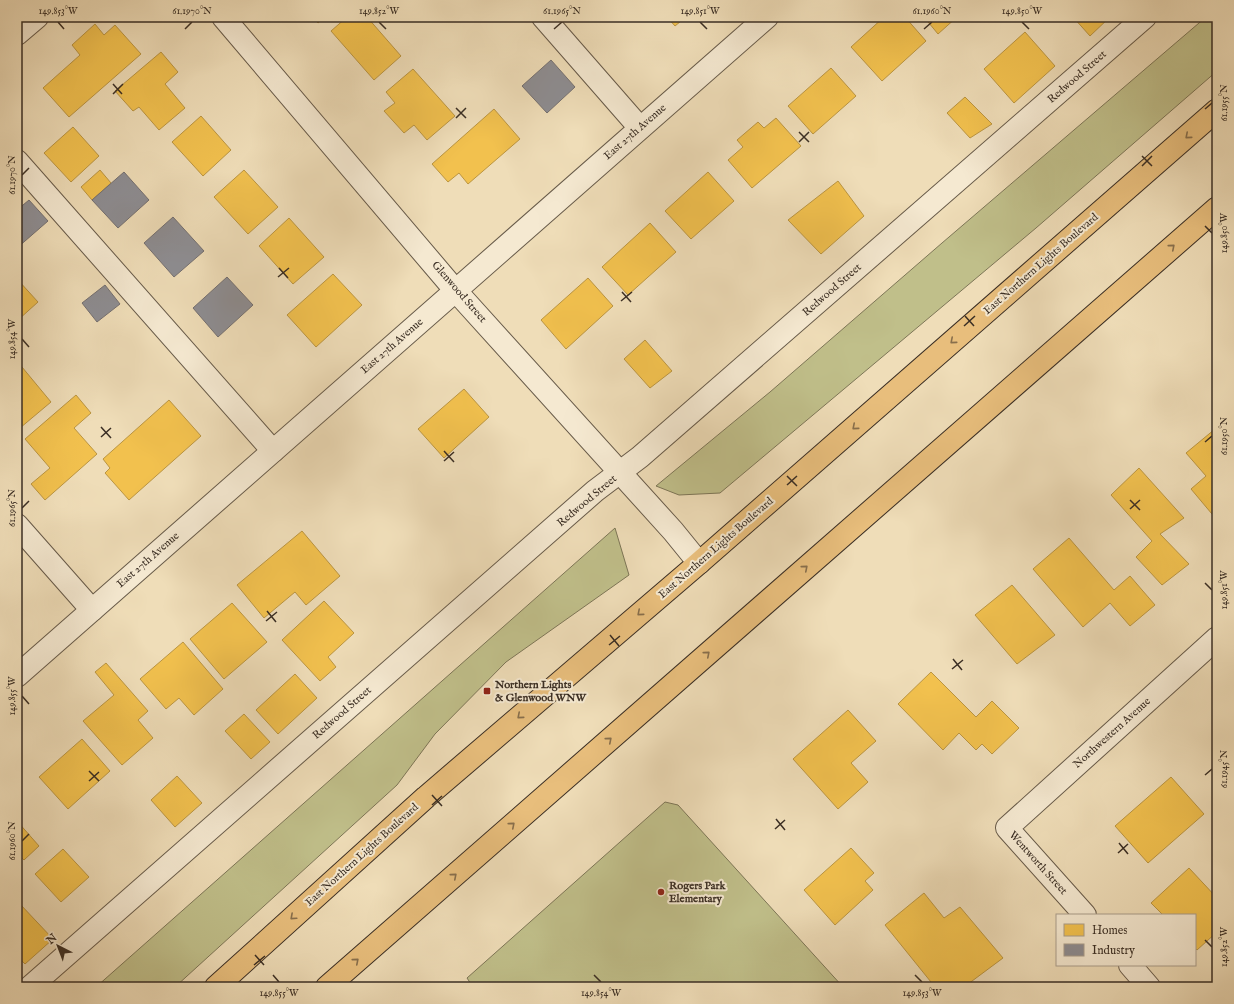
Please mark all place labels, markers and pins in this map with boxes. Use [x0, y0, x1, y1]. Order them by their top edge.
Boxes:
place label: Northern Lights & Glenwood WNW [494, 678, 587, 705]
marker: Northern Lights & Glenwood WNW [482, 686, 492, 696]
place label: Rogers Park Elementary [669, 879, 727, 906]
marker: Rogers Park Elementary [656, 887, 666, 897]

